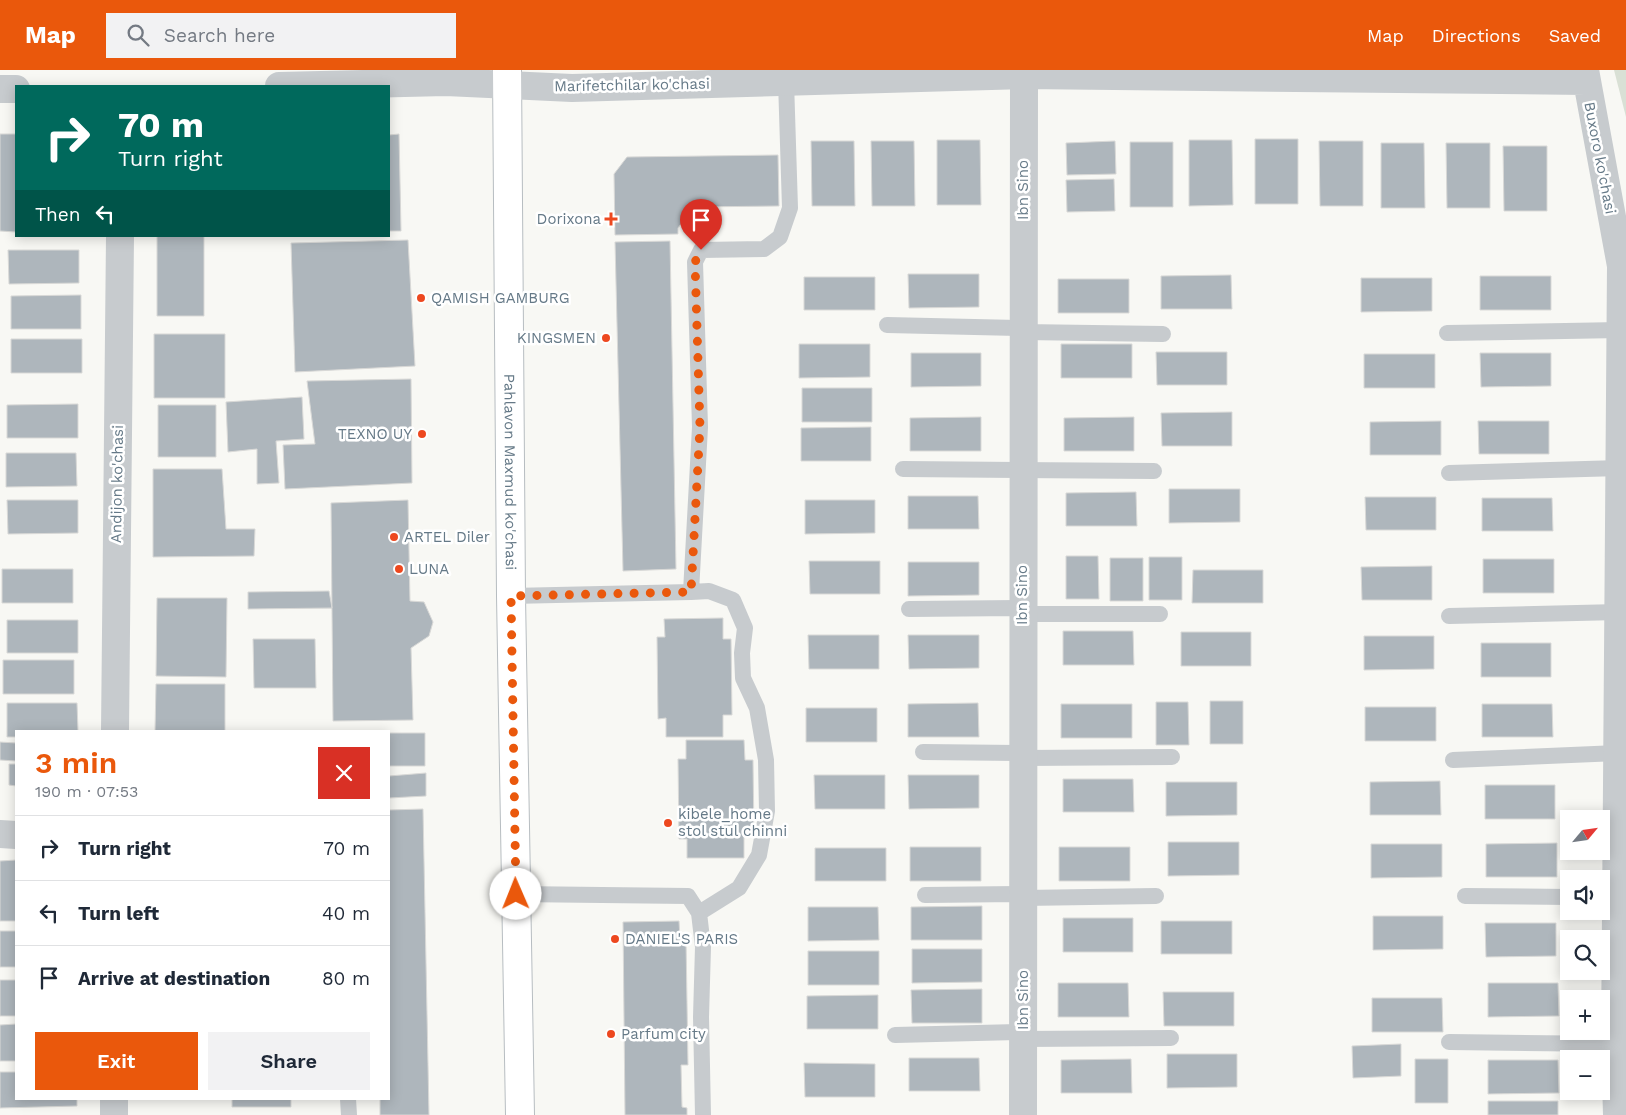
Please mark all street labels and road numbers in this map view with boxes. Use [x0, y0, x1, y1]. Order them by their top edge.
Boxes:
street label: Marifetchilar ko'chasi [554, 75, 710, 95]
street label: Buxoro ko'chasi [1580, 100, 1620, 216]
street label: Ibn Sino [1014, 160, 1032, 220]
street label: Pahlavon Maxmud ko'chasi [500, 374, 520, 570]
street label: Andijon ko'chasi [107, 425, 127, 543]
street label: Ibn Sino [1013, 565, 1031, 625]
street label: Ibn Sino [1014, 970, 1032, 1030]

